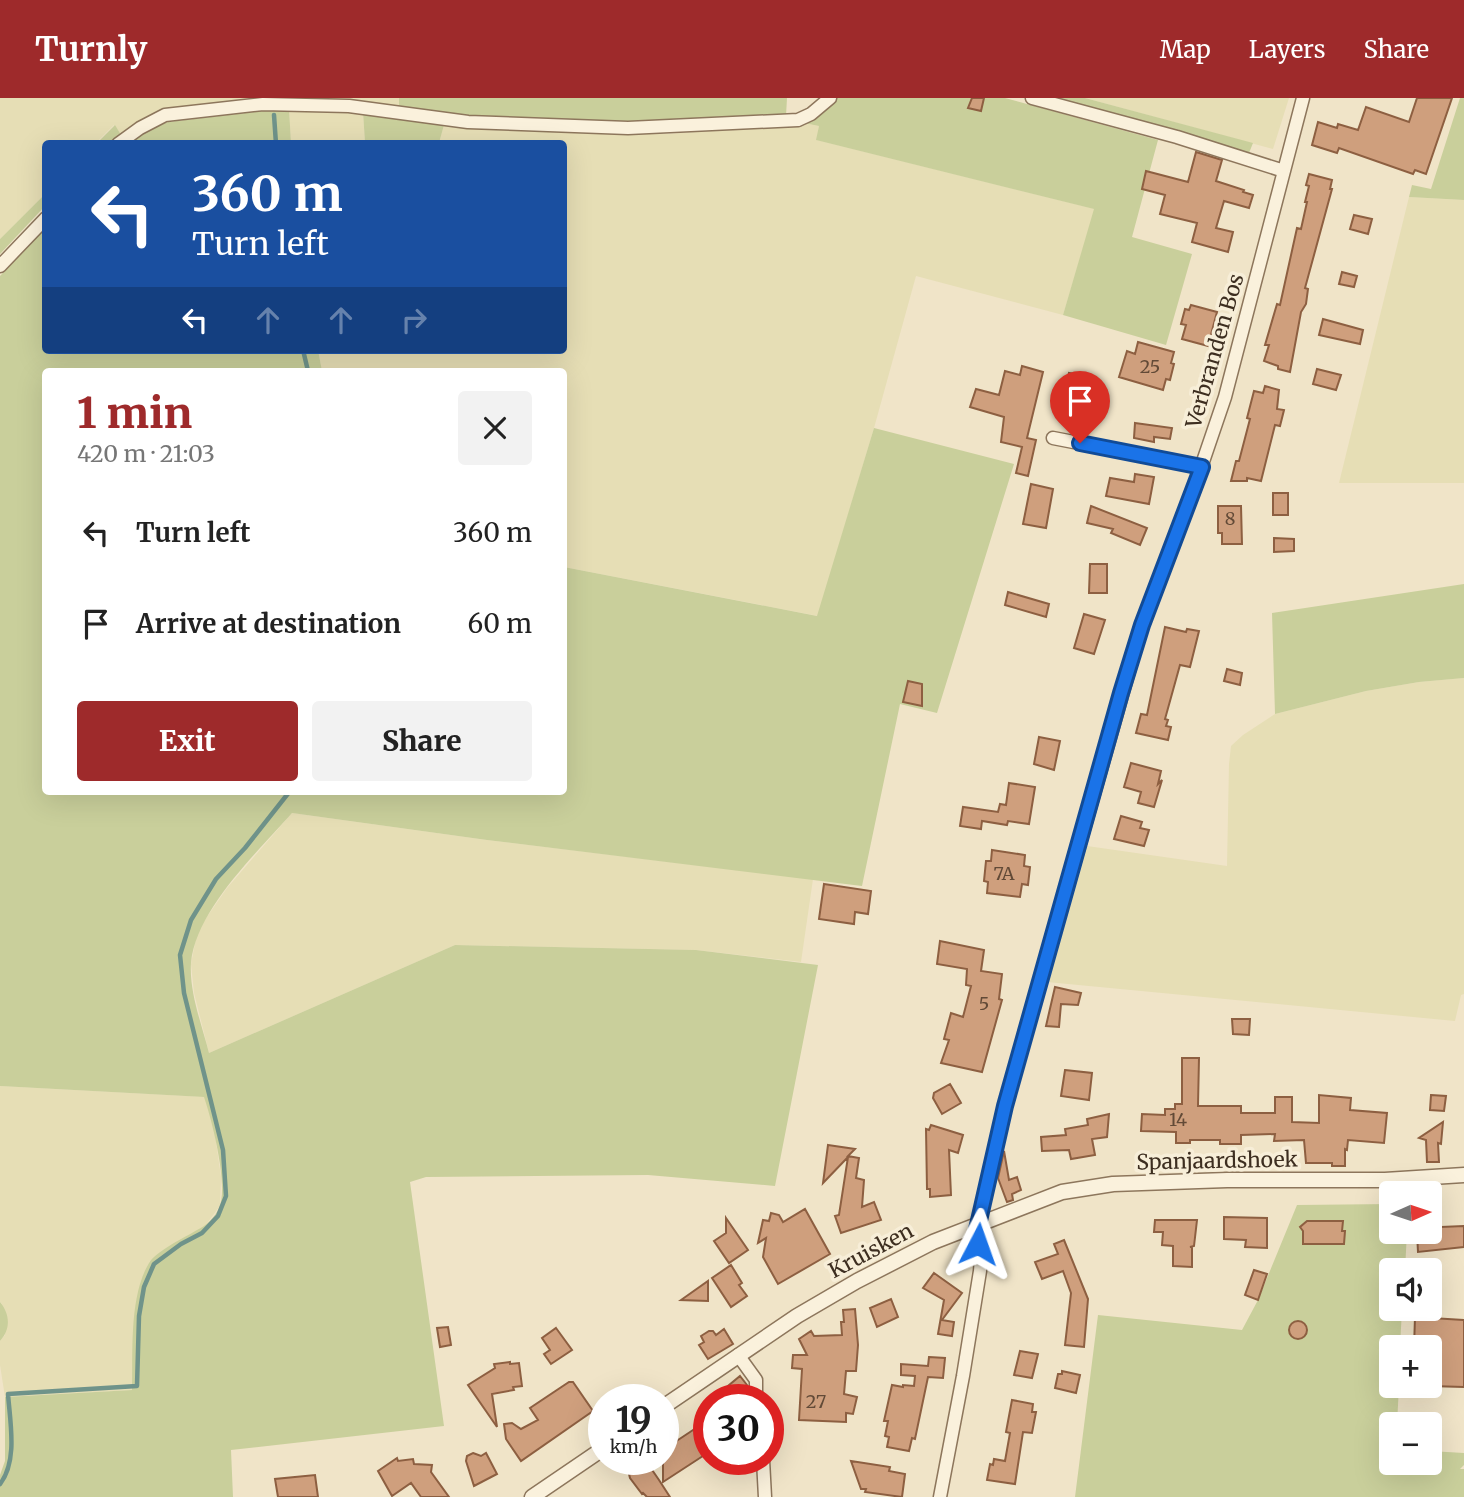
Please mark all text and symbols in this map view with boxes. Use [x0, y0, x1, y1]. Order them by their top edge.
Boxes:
text: Turnly [35, 29, 147, 70]
text: Map [1160, 34, 1211, 65]
text: Layers [1249, 34, 1325, 65]
text: Share [1363, 34, 1429, 65]
text: 360 m [192, 163, 343, 224]
icon: left [77, 168, 168, 259]
text: Turn left [192, 224, 329, 264]
street label: Verbranden Bos [1179, 270, 1249, 432]
icon: left [176, 301, 214, 339]
icon: ahead [249, 301, 287, 339]
icon: ahead [322, 301, 360, 339]
icon: right [395, 301, 433, 339]
house number: 25 [1140, 355, 1160, 378]
pin [1050, 371, 1110, 443]
icon: arrive [1061, 382, 1099, 420]
text: 1 min [77, 387, 192, 439]
button: close [458, 391, 532, 465]
text: 420 m · 21:03 [77, 439, 215, 468]
house number: 8 [1225, 507, 1235, 530]
icon: left [77, 514, 115, 552]
text: Turn left [136, 516, 250, 549]
text: 360 m [453, 516, 532, 549]
icon: arrive [77, 605, 115, 643]
text: Arrive at destination [136, 607, 401, 640]
text: 60 m [468, 607, 532, 640]
button: Exit [77, 701, 298, 781]
button: Share [312, 701, 532, 781]
house number: 7A [993, 862, 1015, 885]
house number: 5 [979, 992, 989, 1015]
house number: 14 [1169, 1108, 1187, 1131]
street label: Spanjaardshoek [1136, 1146, 1299, 1175]
north arrow [1379, 1181, 1442, 1244]
map controls [1379, 1181, 1442, 1475]
position arrow [941, 1207, 1015, 1281]
street label: Kruisken [824, 1217, 918, 1284]
button: sound [1379, 1258, 1442, 1321]
button: + [1379, 1335, 1442, 1398]
speed limit sign: 30 [693, 1384, 784, 1475]
house number: 27 [806, 1390, 826, 1413]
text: 19 [615, 1398, 652, 1442]
button: − [1379, 1412, 1442, 1475]
text: km/h [610, 1435, 657, 1458]

